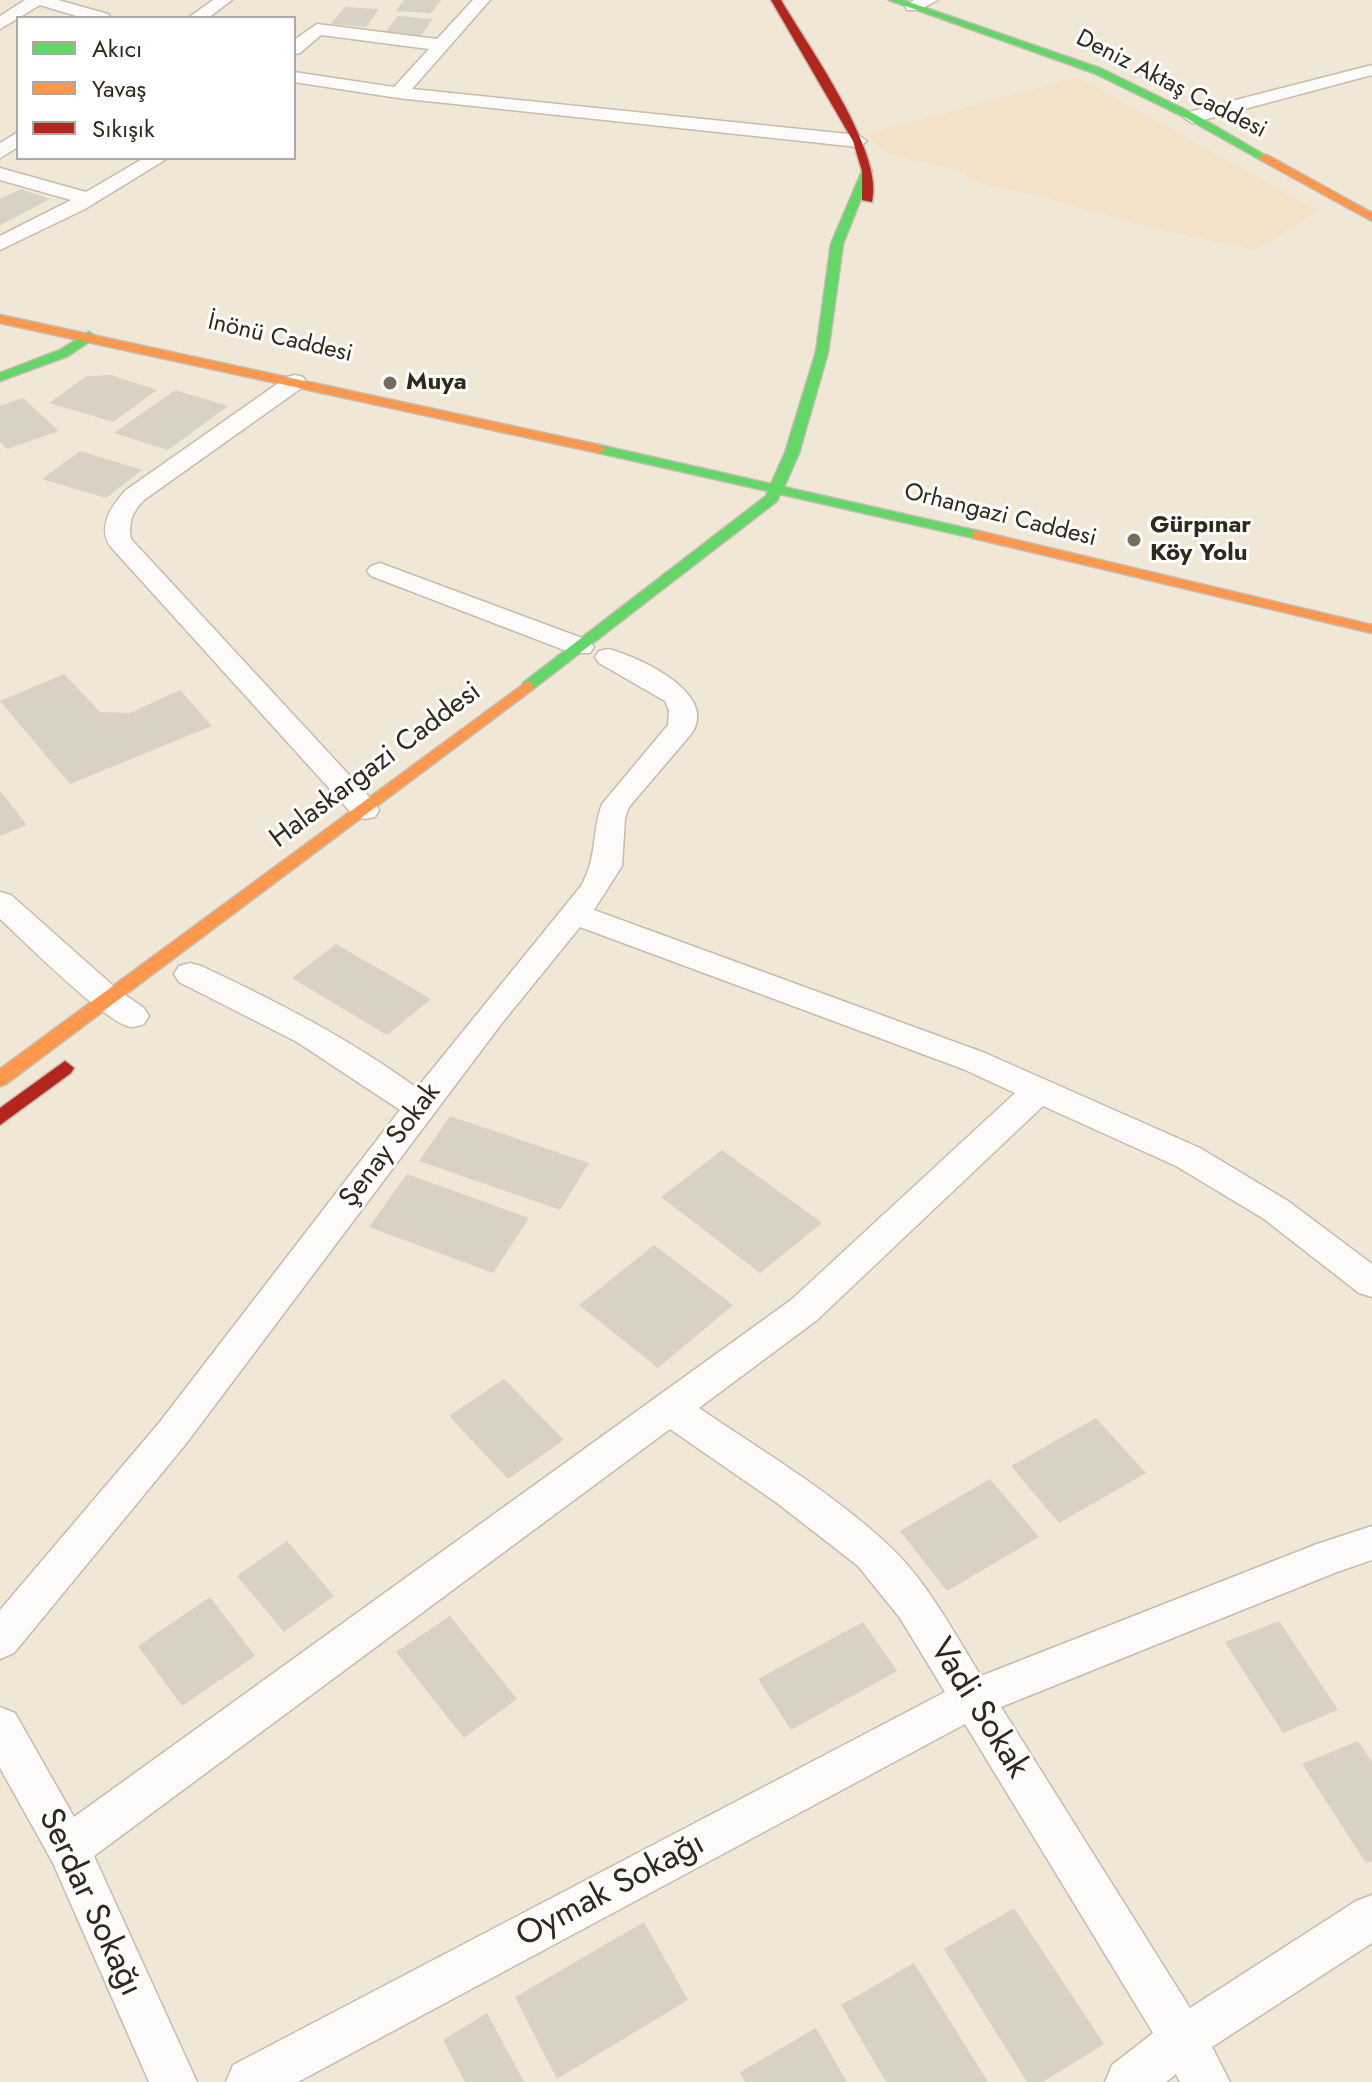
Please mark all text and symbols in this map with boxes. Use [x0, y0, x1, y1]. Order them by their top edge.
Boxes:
legend [16, 16, 296, 160]
street label: Deniz Aktaş Caddesi [1071, 25, 1271, 145]
text: Akıcı [92, 31, 142, 66]
text: Yavaş [92, 71, 146, 106]
text: Sıkışık [92, 111, 155, 146]
street label: İnönü Caddesi [205, 308, 355, 370]
place label: Muya [406, 369, 467, 397]
marker: Muya [381, 374, 399, 392]
street label: Orhangazi Caddesi [901, 478, 1099, 554]
place label: Gürpınar Köy Yolu [1150, 512, 1251, 568]
marker: Gürpınar Köy Yolu [1125, 531, 1143, 549]
street label: Halaskargazi Caddesi [264, 676, 488, 856]
street label: Şenay Sokak [333, 1077, 449, 1215]
street label: Vadi Sokak [919, 1631, 1037, 1787]
street label: Serdar Sokağı [28, 1803, 150, 2003]
street label: Oymak Sokağı [510, 1824, 712, 1958]

